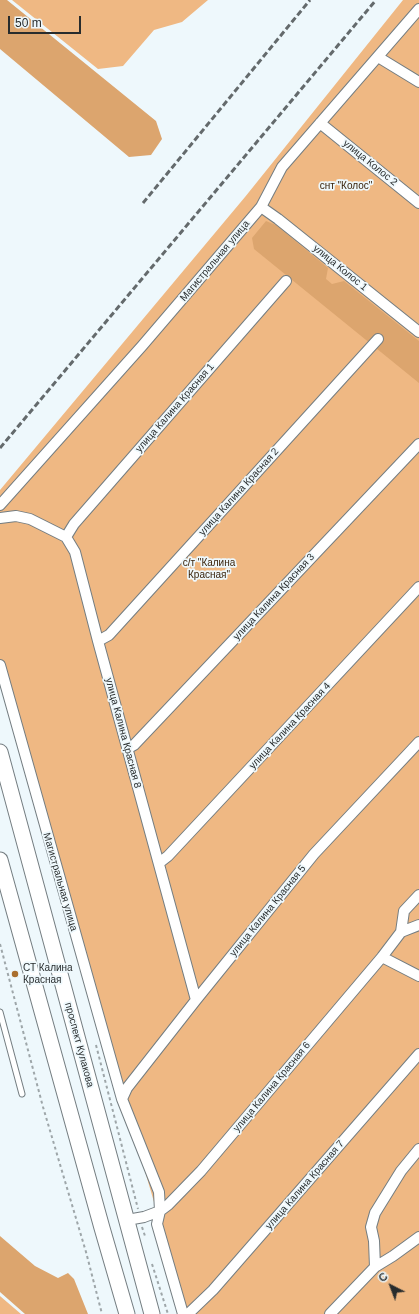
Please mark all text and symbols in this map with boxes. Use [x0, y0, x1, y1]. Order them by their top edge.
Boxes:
scale bar [10, 8, 83, 34]
text: 50 m [15, 16, 42, 30]
street label: улица Колос 2 [340, 137, 400, 189]
park label: снт "Колос" [320, 180, 372, 192]
street label: Магистральная улица [178, 218, 252, 304]
street label: улица Колос 1 [310, 242, 370, 294]
street label: улица Калина Красная 1 [133, 361, 217, 455]
street label: улица Калина Красная 2 [196, 446, 282, 538]
street label: улица Калина Красная 3 [231, 551, 317, 643]
park label: с/т "Калина Красная" [183, 557, 235, 580]
street label: улица Калина Красная 8 [102, 677, 144, 789]
street label: улица Калина Красная 4 [247, 680, 333, 772]
street label: Магистральная улица [40, 831, 80, 933]
street label: улица Калина Красная 5 [228, 863, 308, 959]
place label: СТ Калина Красная [23, 962, 73, 986]
marker: СТ Калина Красная [10, 969, 20, 979]
street label: проспект Кулакова [62, 1001, 96, 1089]
street label: улица Калина Красная 6 [231, 1040, 313, 1134]
street label: улица Калина Красная 7 [263, 1138, 347, 1232]
north arrow [371, 1266, 411, 1306]
text: С [376, 1270, 390, 1284]

